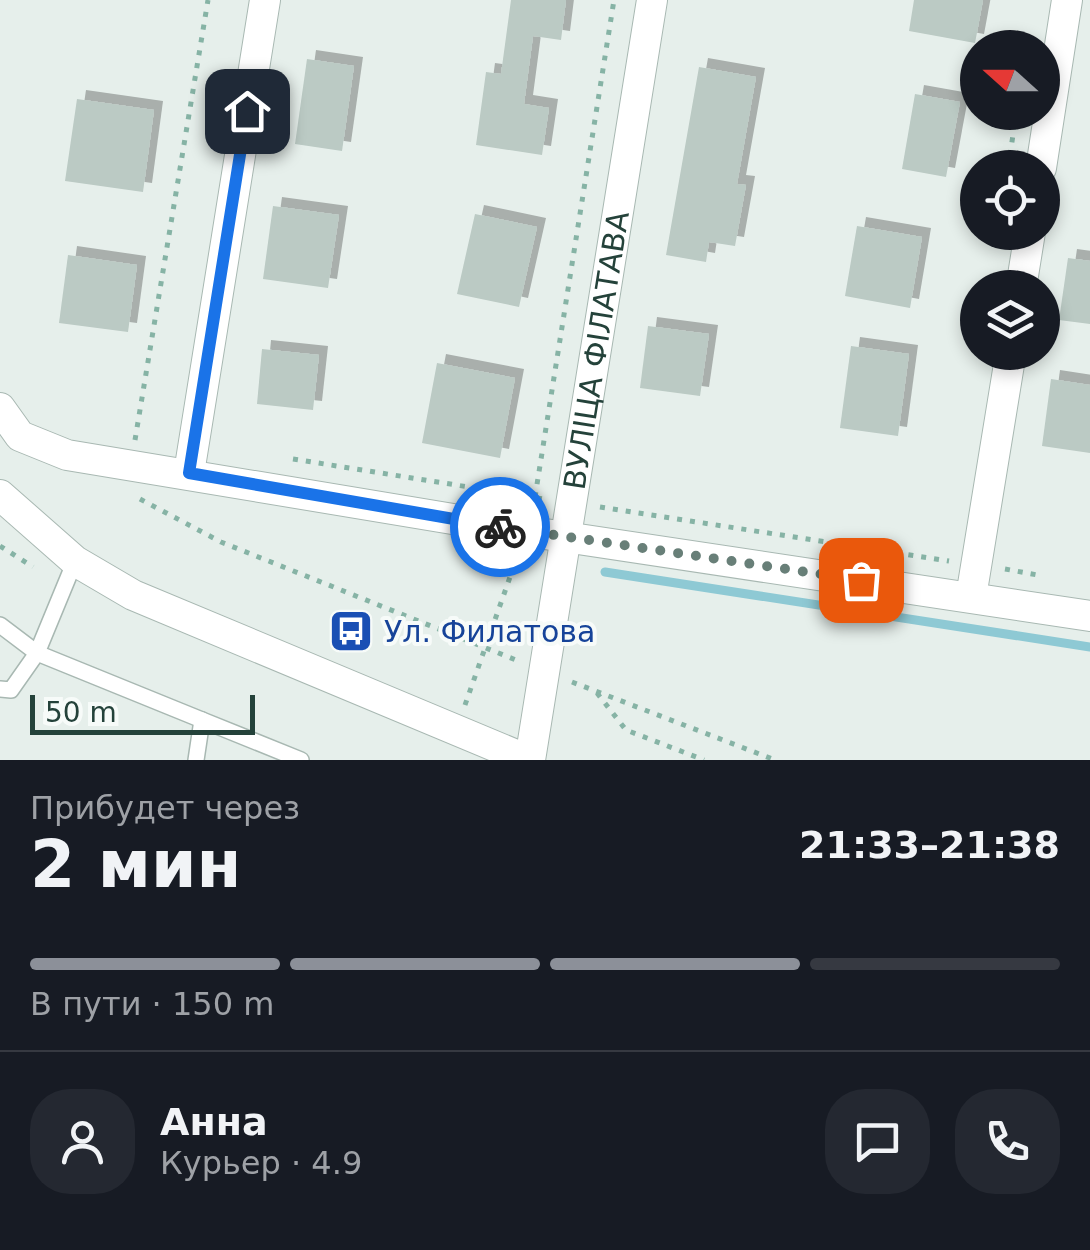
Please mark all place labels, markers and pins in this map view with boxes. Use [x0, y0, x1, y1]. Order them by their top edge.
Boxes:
pin [205, 69, 290, 154]
pin [819, 538, 904, 623]
bus stop icon: Ул. Филатова [328, 608, 374, 654]
place label: Ул. Филатова [384, 614, 595, 649]

